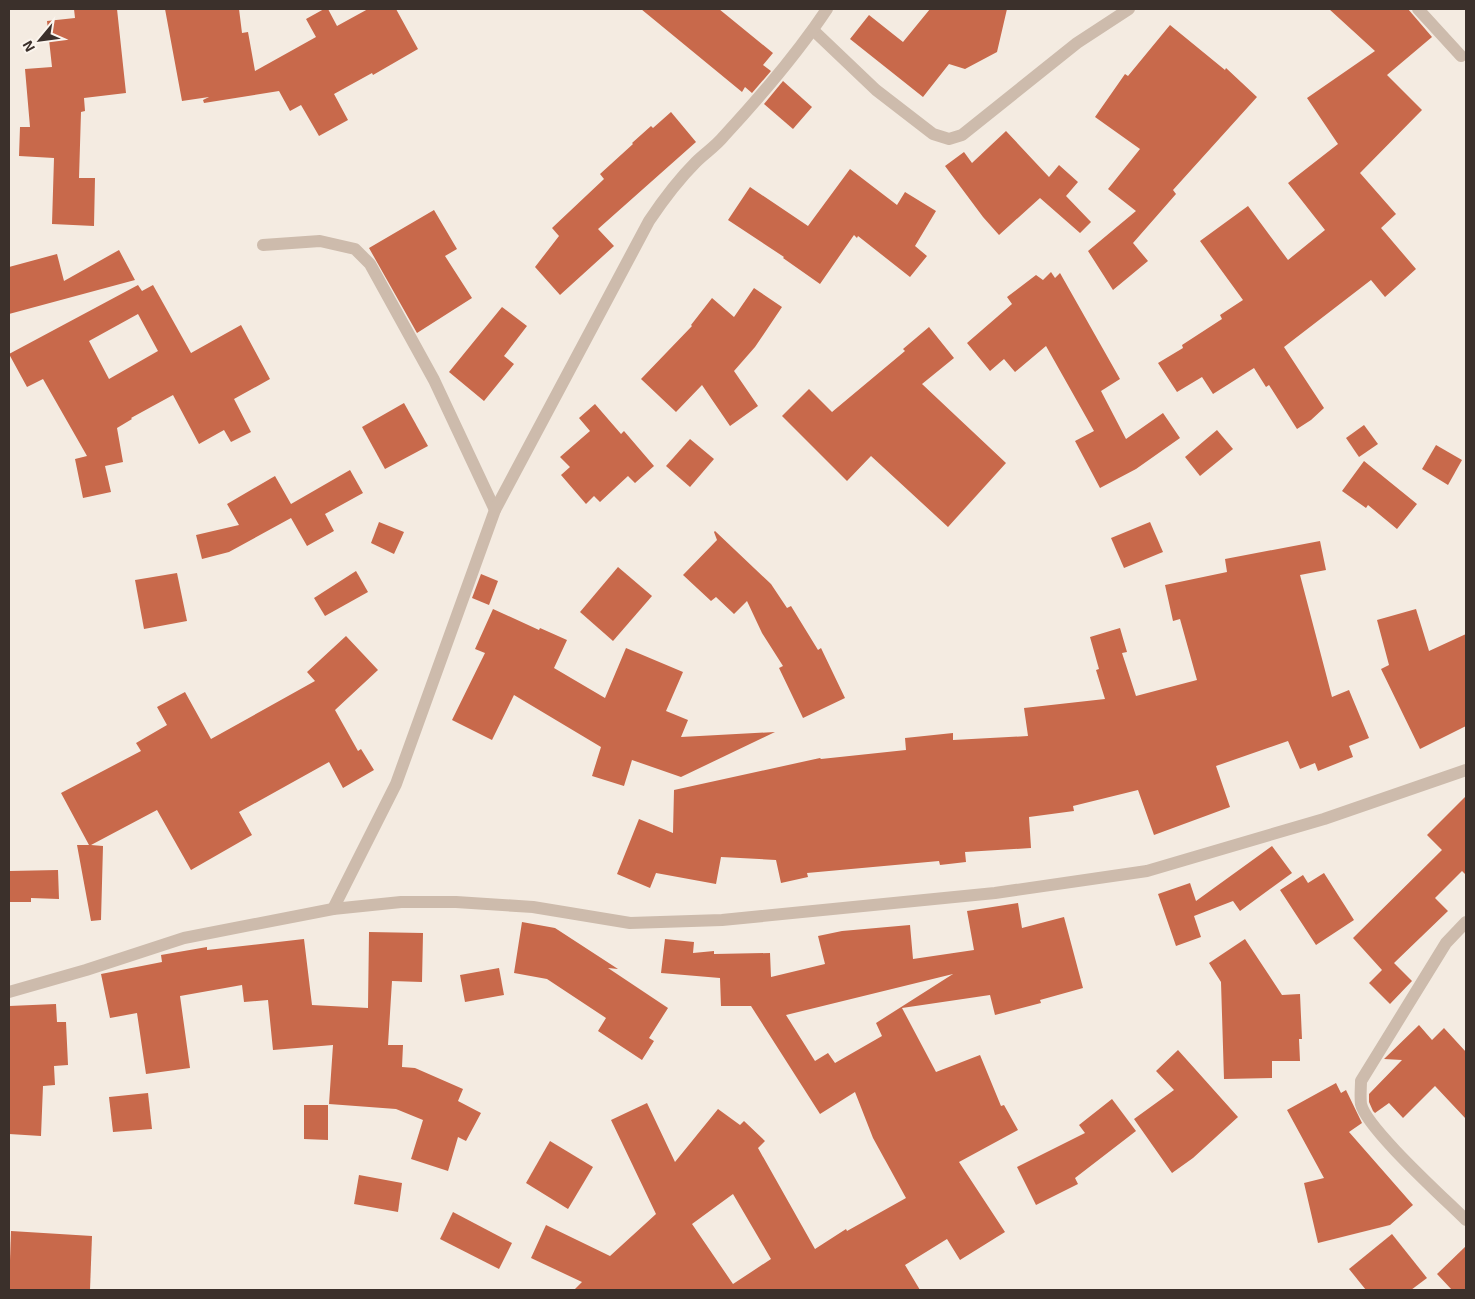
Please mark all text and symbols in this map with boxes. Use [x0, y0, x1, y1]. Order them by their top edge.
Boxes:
north arrow [15, 15, 65, 65]
text: N [18, 38, 38, 55]

